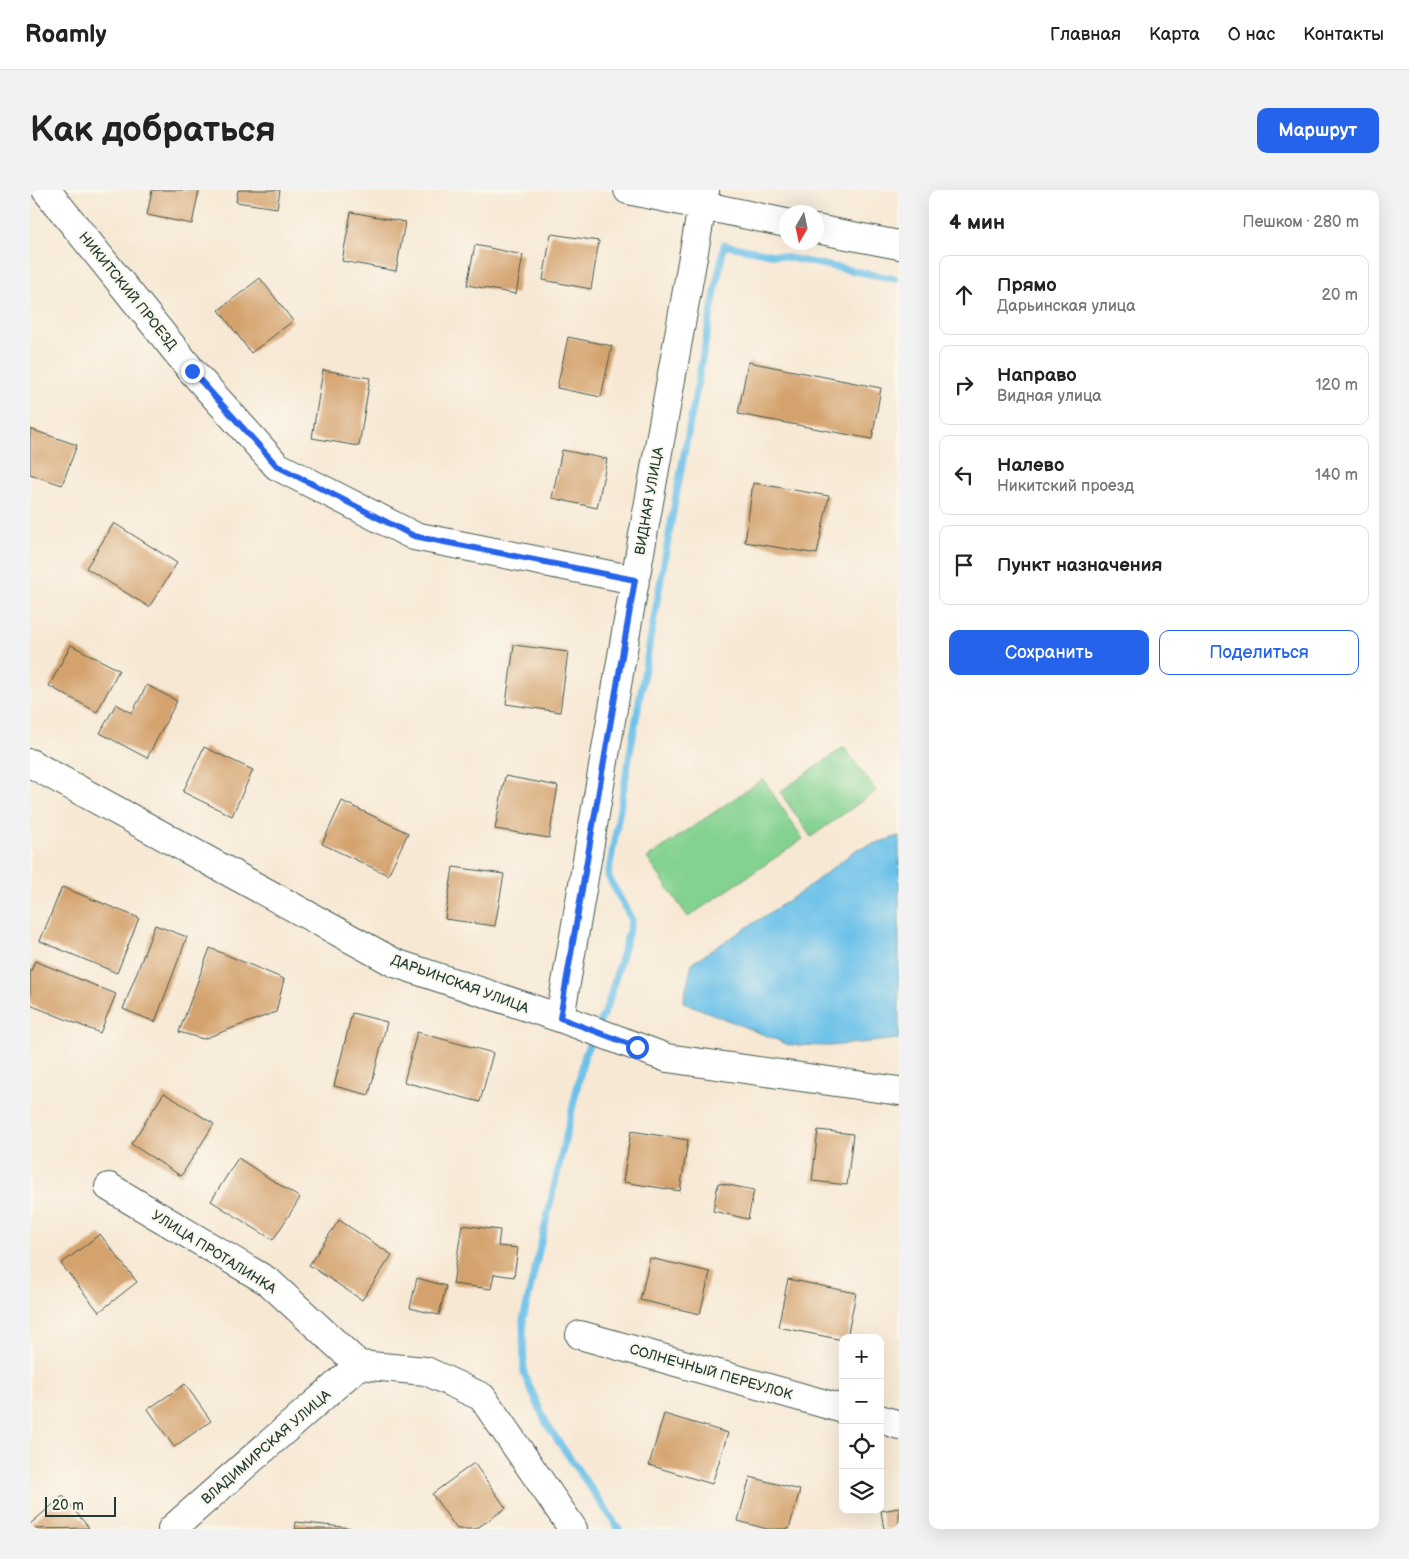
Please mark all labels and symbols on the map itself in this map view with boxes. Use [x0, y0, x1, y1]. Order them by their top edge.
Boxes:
north arrow [779, 205, 824, 250]
street label: НИКИТСКИЙ ПРОЕЗД [75, 228, 181, 354]
route end [181, 360, 204, 383]
street label: ВИДНАЯ УЛИЦА [631, 445, 667, 556]
street label: ДАРЬИНСКАЯ УЛИЦА [389, 951, 532, 1017]
route start [626, 1036, 649, 1059]
street label: УЛИЦА ПРОТАЛИНКА [149, 1207, 280, 1298]
street label: СОЛНЕЧНЫЙ ПЕРЕУЛОК [628, 1341, 795, 1404]
street label: ВЛАДИМИРСКАЯ УЛИЦА [198, 1386, 334, 1508]
scale bar [45, 1494, 116, 1517]

